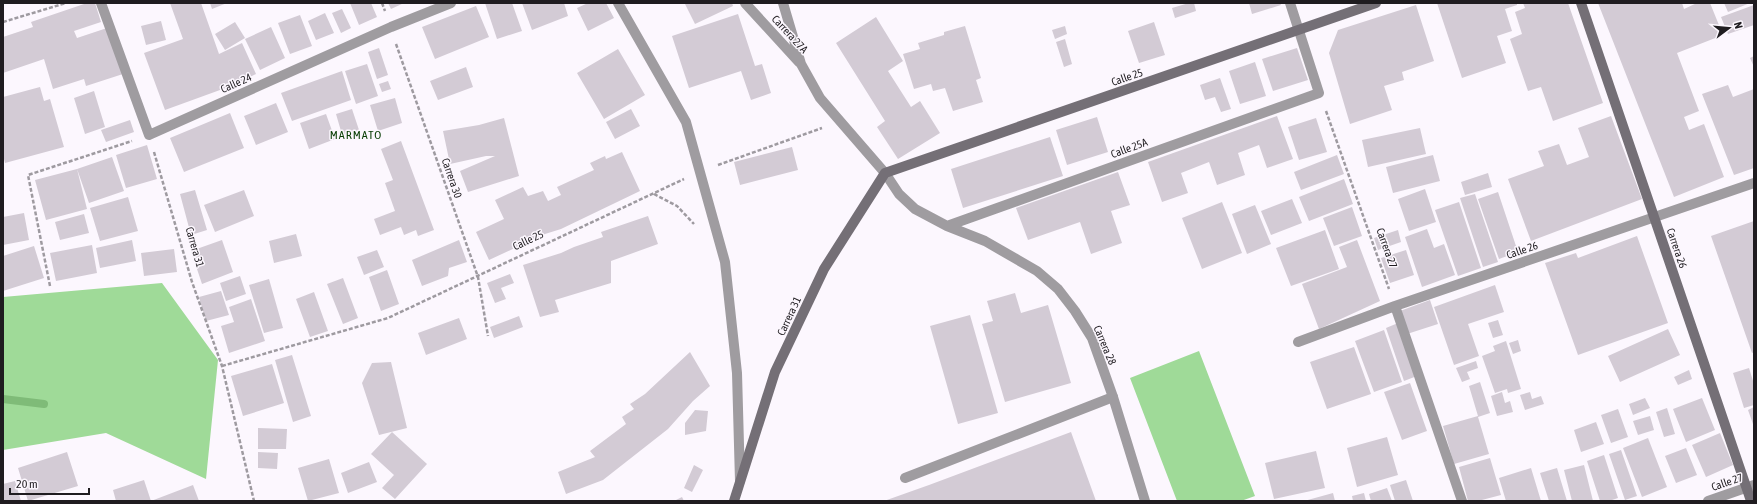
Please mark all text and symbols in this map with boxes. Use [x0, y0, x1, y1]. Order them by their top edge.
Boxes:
north arrow [1709, 8, 1749, 48]
street label: Carrera 27A [770, 13, 811, 56]
text: N [1732, 20, 1745, 30]
street label: Calle 25 [1110, 66, 1144, 88]
street label: Calle 24 [219, 71, 253, 95]
district label: MARMATO [330, 128, 382, 142]
street label: Calle 25A [1109, 136, 1149, 160]
street label: Carrera 30 [440, 156, 464, 200]
street label: Carrera 31 [184, 225, 206, 269]
street label: Carrera 27 [1374, 226, 1400, 270]
street label: Carrera 26 [1665, 226, 1689, 270]
street label: Calle 25 [511, 228, 545, 252]
street label: Calle 26 [1505, 239, 1539, 261]
street label: Carrera 31 [775, 295, 803, 337]
street label: Carrera 28 [1091, 324, 1119, 366]
scale bar [10, 470, 89, 496]
street label: Calle 27 [1710, 471, 1744, 493]
text: 20 m [16, 477, 38, 491]

